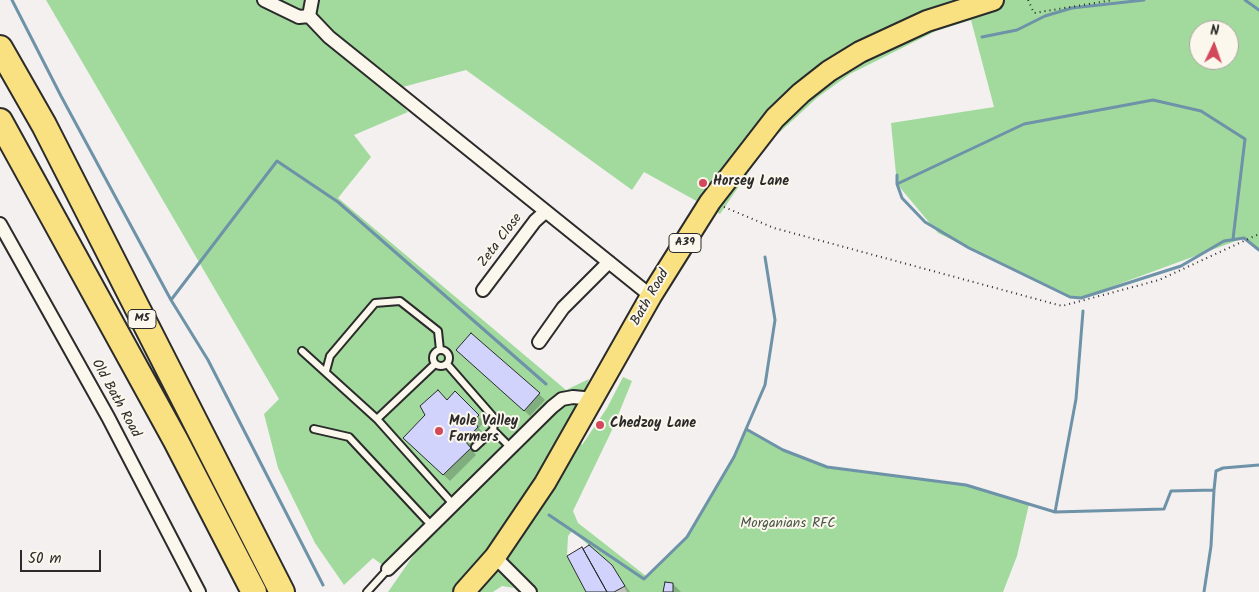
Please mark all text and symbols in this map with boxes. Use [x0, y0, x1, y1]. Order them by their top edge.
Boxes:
north arrow [1189, 20, 1239, 70]
text: N [1210, 20, 1220, 42]
place label: Horsey Lane [713, 175, 789, 191]
marker: Horsey Lane [697, 177, 709, 189]
street label: Zeta Close [475, 211, 527, 271]
road number: A39 [669, 234, 701, 252]
street label: Bath Road [628, 267, 674, 329]
road number: M5 [128, 310, 156, 328]
street label: Old Bath Road [87, 357, 143, 441]
place label: Mole Valley Farmers [449, 415, 518, 448]
place label: Chedzoy Lane [610, 417, 696, 433]
marker: Chedzoy Lane [594, 419, 606, 431]
marker: Mole Valley Farmers [433, 425, 445, 437]
park label: Morganians RFC [740, 517, 836, 533]
scale bar [22, 540, 104, 572]
text: 50 m [28, 547, 62, 571]

